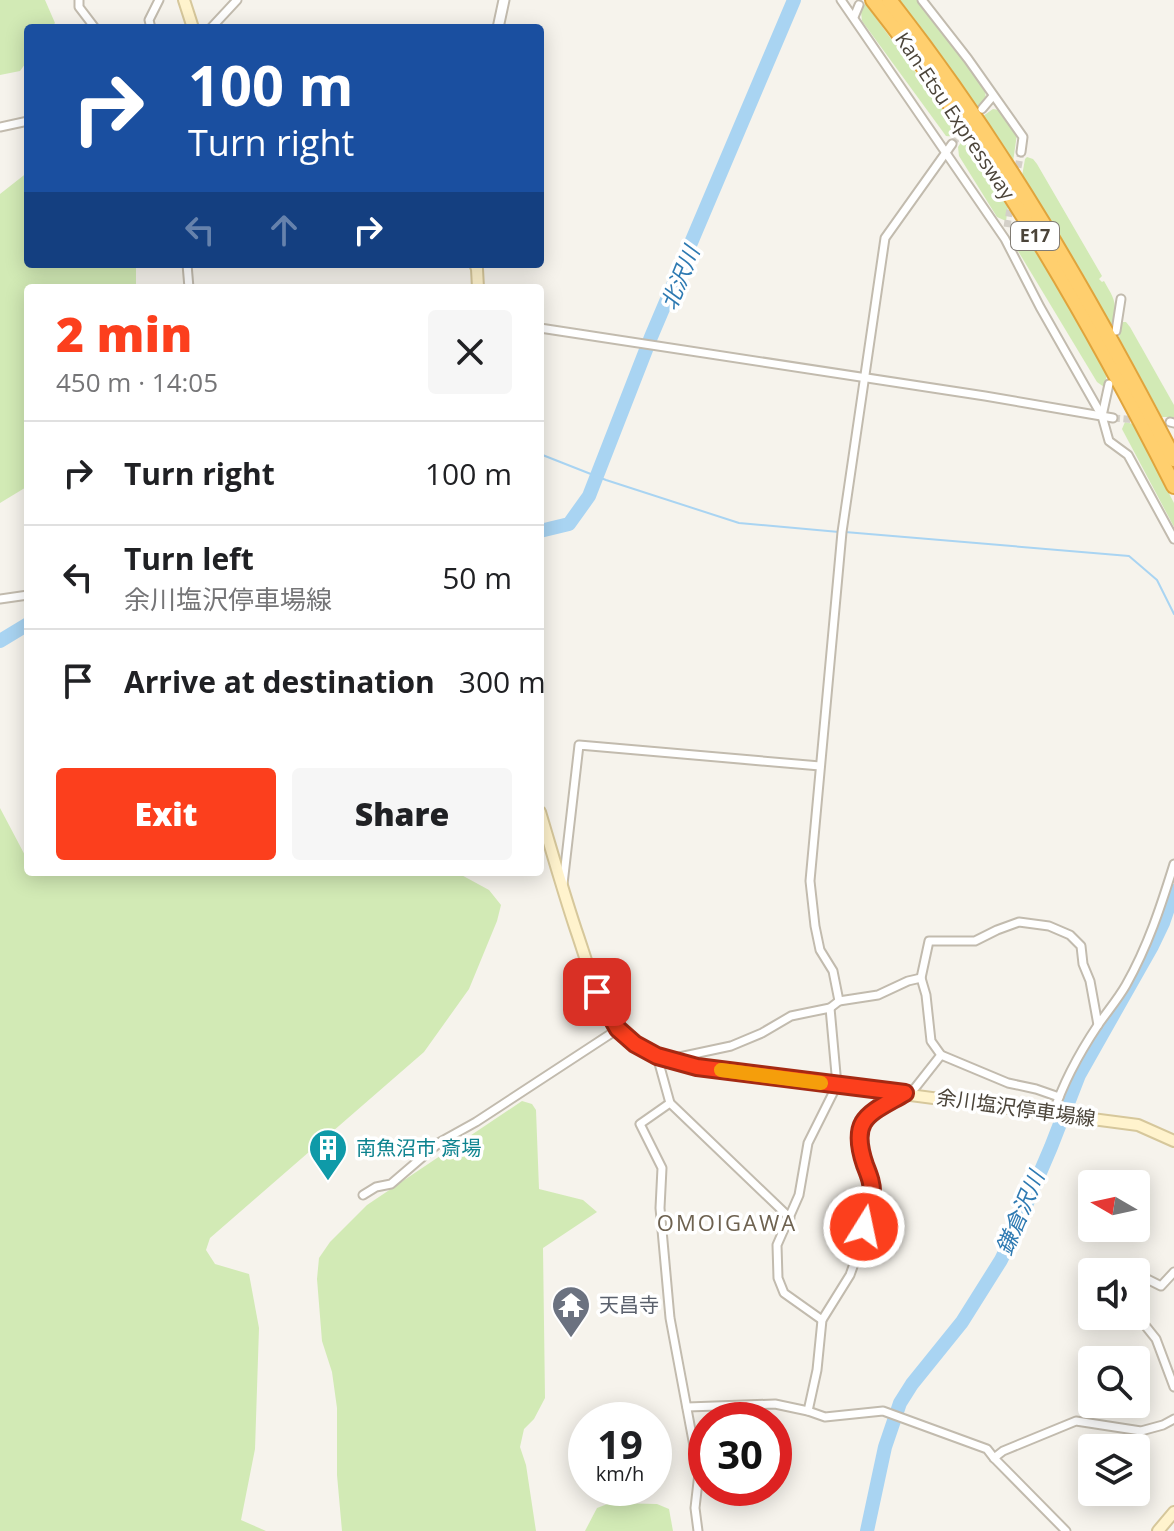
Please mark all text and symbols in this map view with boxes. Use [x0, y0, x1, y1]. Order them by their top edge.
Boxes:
street label: Kan-Etsu Expressway [889, 27, 1022, 205]
text: 100 m [188, 46, 354, 122]
icon: right [56, 56, 160, 160]
text: Turn right [188, 118, 354, 167]
icon: left [178, 208, 222, 252]
icon: ahead [262, 208, 306, 252]
icon: right [346, 208, 390, 252]
road number: E17 [1011, 222, 1059, 250]
water label: 北沢川 [653, 240, 706, 314]
text: 2 min [56, 301, 192, 366]
button: close [428, 310, 512, 394]
text: 450 m · 14:05 [56, 364, 218, 400]
icon: right [56, 451, 100, 495]
text: Turn right [124, 453, 275, 494]
text: 100 m [425, 453, 512, 494]
text: Turn left [124, 538, 254, 579]
icon: left [56, 555, 100, 599]
text: 50 m [442, 557, 512, 598]
text: 余川塩沢停車場線 [124, 581, 332, 617]
icon: arrive [56, 659, 100, 703]
text: Arrive at destination [124, 661, 435, 702]
text: 300 m [459, 661, 546, 702]
button: Exit [56, 768, 276, 860]
button: Share [292, 768, 512, 860]
pin [563, 958, 631, 1026]
icon: arrive [575, 970, 619, 1014]
street label: 余川塩沢停車場線 [935, 1083, 1097, 1132]
building icon: 南魚沼市 斎場 [307, 1127, 349, 1182]
place label: 南魚沼市 斎場 [356, 1134, 481, 1161]
water label: 鎌倉沢川 [988, 1164, 1051, 1259]
north arrow [1078, 1170, 1150, 1242]
map controls [1078, 1170, 1150, 1506]
position arrow [822, 1185, 906, 1269]
district label: OMOIGAWA [657, 1207, 797, 1237]
button: sound [1078, 1258, 1150, 1330]
temple icon: 天昌寺 [550, 1284, 592, 1339]
place label: 天昌寺 [599, 1291, 659, 1318]
button: search [1078, 1346, 1150, 1418]
speed limit sign: 30 [688, 1402, 792, 1506]
text: 19 [597, 1416, 643, 1471]
button: layers [1078, 1434, 1150, 1506]
text: km/h [596, 1460, 644, 1487]

